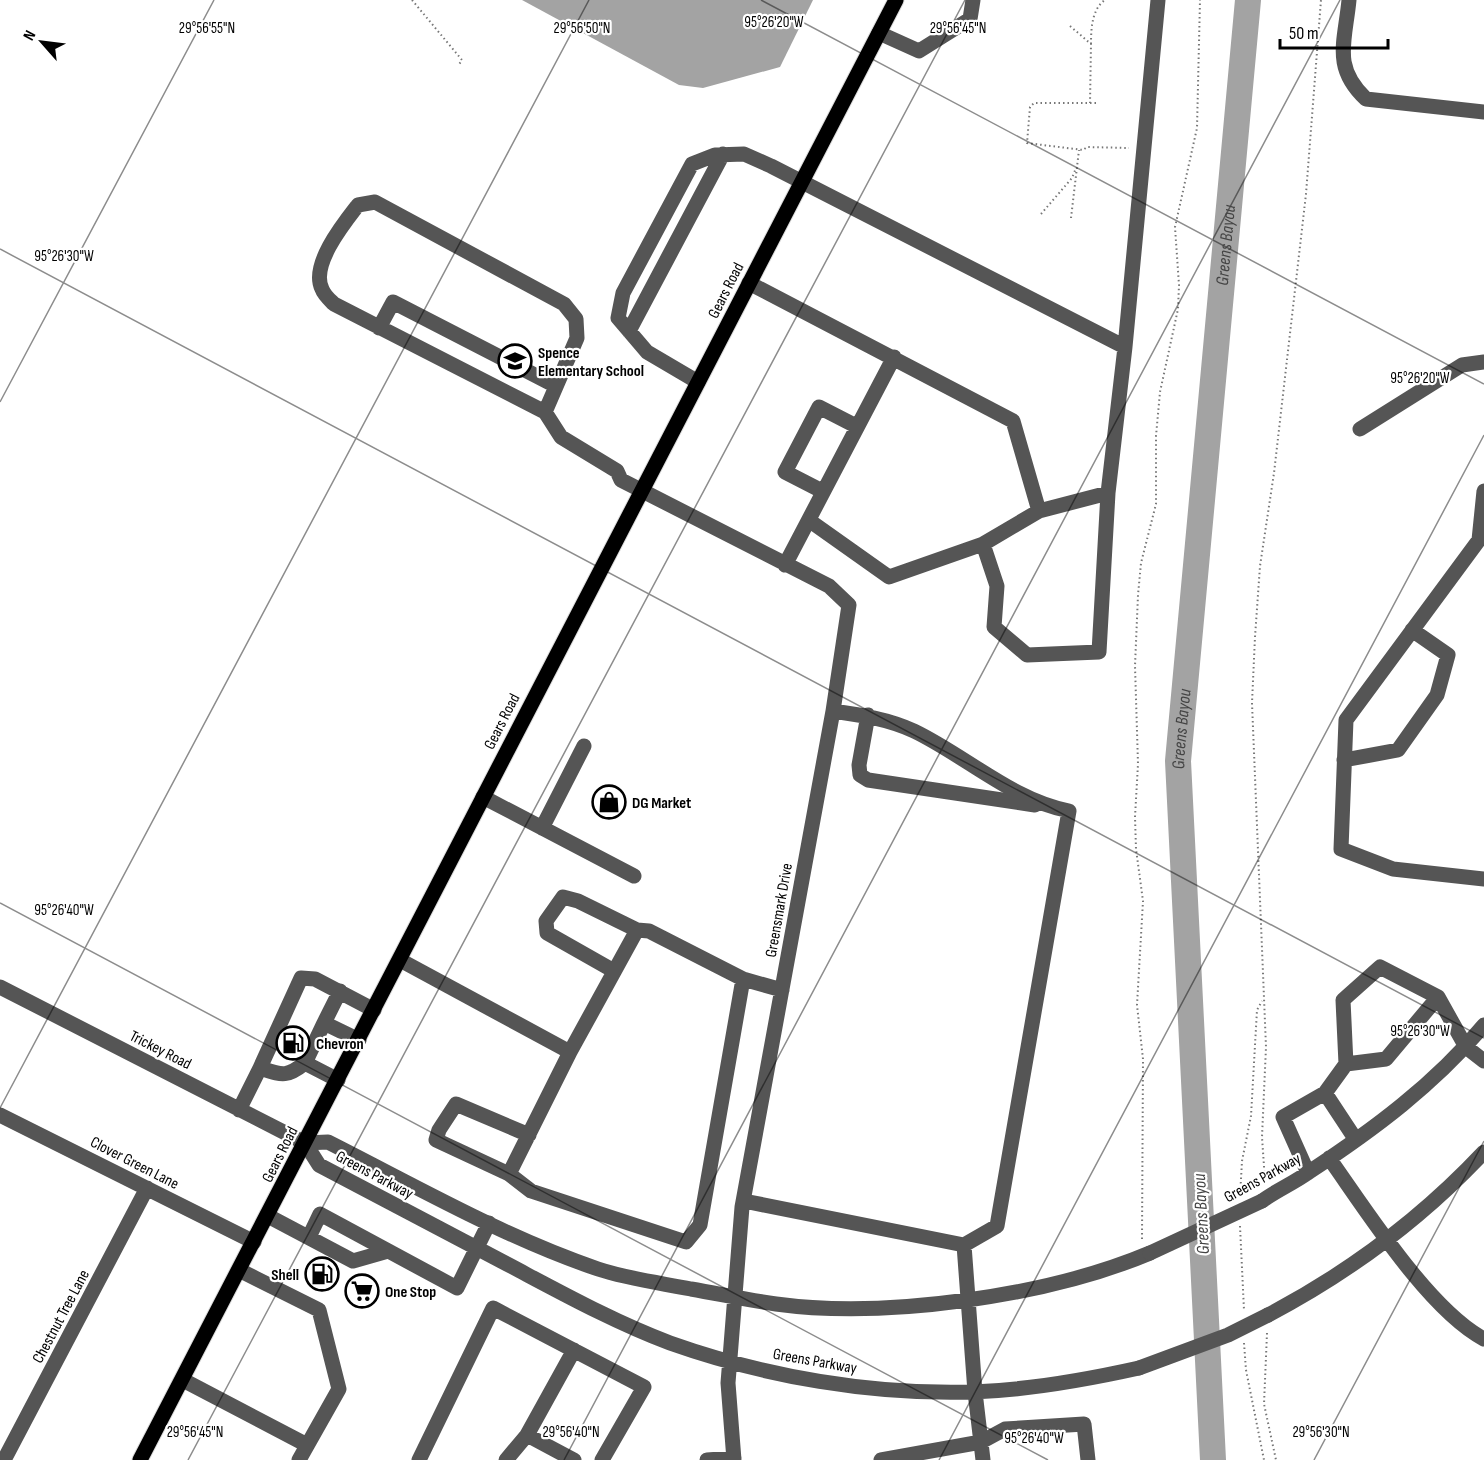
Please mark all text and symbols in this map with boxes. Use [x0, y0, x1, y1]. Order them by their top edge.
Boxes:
north arrow [12, 12, 72, 72]
scale bar [1280, 12, 1388, 50]
text: 95°26'20"W [744, 13, 804, 32]
text: 29°56'55"N [179, 19, 235, 38]
text: 29°56'50"N [554, 19, 610, 38]
text: 29°56'45"N [930, 19, 986, 38]
text: 50 m [1289, 23, 1319, 44]
text: N [20, 27, 40, 44]
water label: Greens Bayou [1212, 203, 1240, 286]
text: 95°26'30"W [34, 247, 94, 266]
street label: Gears Road [704, 260, 748, 322]
school or university icon: Spence Elementary School [497, 343, 533, 379]
place label: Spence Elementary School [538, 344, 644, 381]
text: 95°26'20"W [1390, 369, 1450, 388]
water label: Greens Bayou [1168, 687, 1196, 770]
street label: Gears Road [480, 691, 524, 753]
shop icon: DG Market [591, 784, 627, 820]
place label: DG Market [632, 794, 691, 813]
street label: Greensmark Drive [762, 862, 797, 959]
text: 95°26'40"W [34, 901, 94, 920]
text: 95°26'30"W [1390, 1022, 1450, 1041]
fuel station icon: Chevron [275, 1025, 311, 1061]
street label: Trickey Road [126, 1027, 194, 1074]
place label: Chevron [316, 1035, 364, 1054]
street label: Gears Road [258, 1124, 302, 1186]
street label: Clover Green Lane [87, 1133, 182, 1194]
street label: Greens Parkway [332, 1147, 416, 1204]
street label: Greens Parkway [1221, 1149, 1304, 1207]
water label: Greens Bayou [1189, 1172, 1214, 1255]
fuel station icon: Shell [304, 1256, 340, 1292]
place label: Shell [271, 1266, 299, 1285]
street label: Chestnut Tree Lane [29, 1267, 94, 1367]
supermarket icon: One Stop [344, 1273, 380, 1309]
place label: One Stop [385, 1283, 436, 1302]
street label: Greens Parkway [771, 1345, 858, 1378]
text: 29°56'45"N [167, 1423, 223, 1442]
text: 29°56'40"N [542, 1423, 600, 1442]
text: 29°56'30"N [1292, 1423, 1350, 1442]
text: 95°26'40"W [1004, 1429, 1064, 1448]

